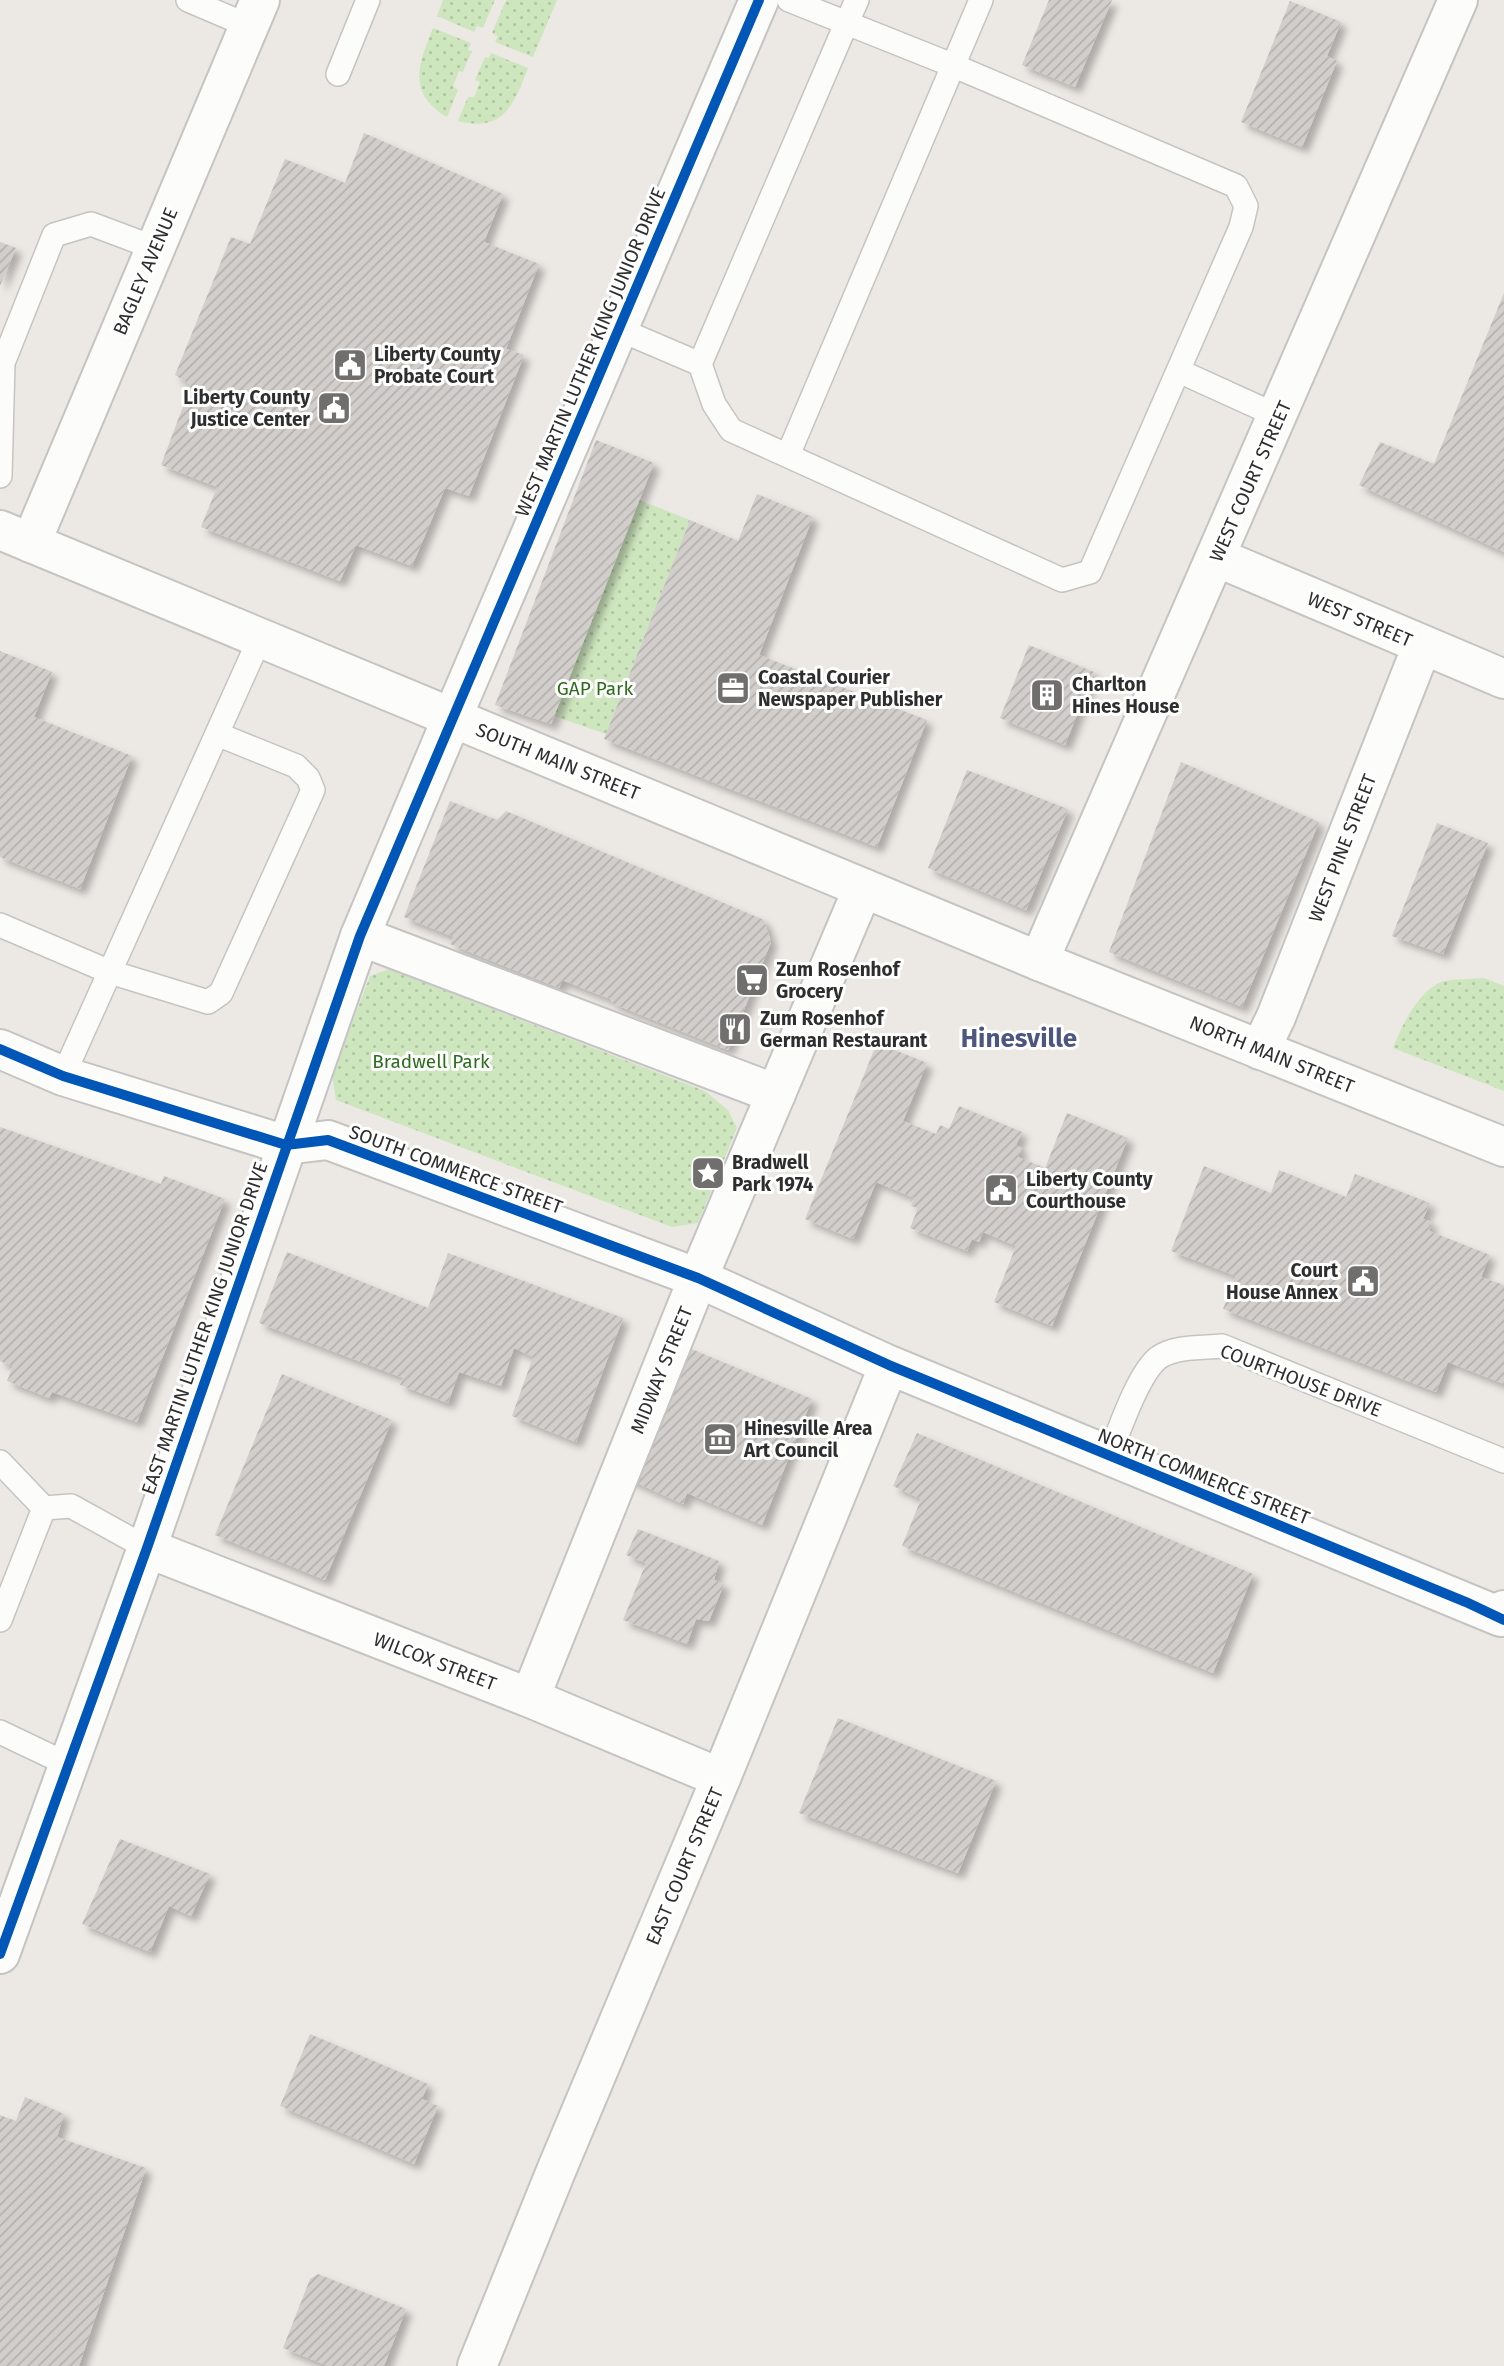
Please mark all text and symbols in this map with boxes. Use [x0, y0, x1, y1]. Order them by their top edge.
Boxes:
street label: WEST MARTIN LUTHER KING JUNIOR DRIVE [510, 184, 670, 520]
street label: BAGLEY AVENUE [108, 204, 183, 338]
place label: Liberty County Probate Court [374, 343, 501, 388]
public building icon: Liberty County Probate Court [331, 346, 369, 384]
place label: Liberty County Justice Center [183, 386, 310, 431]
public building icon: Liberty County Justice Center [315, 389, 353, 427]
street label: WEST COURT STREET [1205, 397, 1296, 565]
street label: WEST STREET [1304, 587, 1416, 652]
place label: Coastal Courier Newspaper Publisher [758, 666, 943, 711]
office icon: Coastal Courier Newspaper Publisher [714, 669, 752, 707]
place label: Charlton Hines House [1072, 673, 1179, 718]
building icon: Charlton Hines House [1028, 676, 1066, 714]
park label: GAP Park [557, 677, 633, 700]
street label: SOUTH MAIN STREET [473, 718, 643, 805]
street label: WEST PINE STREET [1304, 771, 1381, 925]
place label: Zum Rosenhof Grocery [776, 958, 902, 1003]
supermarket icon: Zum Rosenhof Grocery [733, 961, 771, 999]
place label: Zum Rosenhof German Restaurant [760, 1007, 928, 1052]
restaurant icon: Zum Rosenhof German Restaurant [716, 1010, 754, 1048]
street label: NORTH MAIN STREET [1186, 1011, 1358, 1098]
district label: Hinesville [961, 1023, 1077, 1054]
park label: Bradwell Park [372, 1050, 490, 1073]
street label: SOUTH COMMERCE STREET [346, 1120, 566, 1219]
place label: Bradwell Park 1974 [732, 1151, 814, 1196]
place icon: Bradwell Park 1974 [689, 1154, 727, 1192]
street label: EAST MARTIN LUTHER KING JUNIOR DRIVE [137, 1159, 272, 1498]
place label: Liberty County Courthouse [1026, 1168, 1153, 1213]
public building icon: Liberty County Courthouse [982, 1171, 1020, 1209]
place label: Court House Annex [1226, 1259, 1339, 1304]
public building icon: Court House Annex [1344, 1262, 1382, 1300]
street label: MIDWAY STREET [625, 1303, 698, 1437]
street label: COURTHOUSE DRIVE [1217, 1339, 1385, 1422]
place label: Hinesville Area Art Council [743, 1417, 873, 1462]
museum icon: Hinesville Area Art Council [701, 1420, 739, 1458]
street label: NORTH COMMERCE STREET [1094, 1423, 1313, 1530]
street label: WILCOX STREET [370, 1627, 500, 1696]
street label: EAST COURT STREET [641, 1784, 728, 1949]

